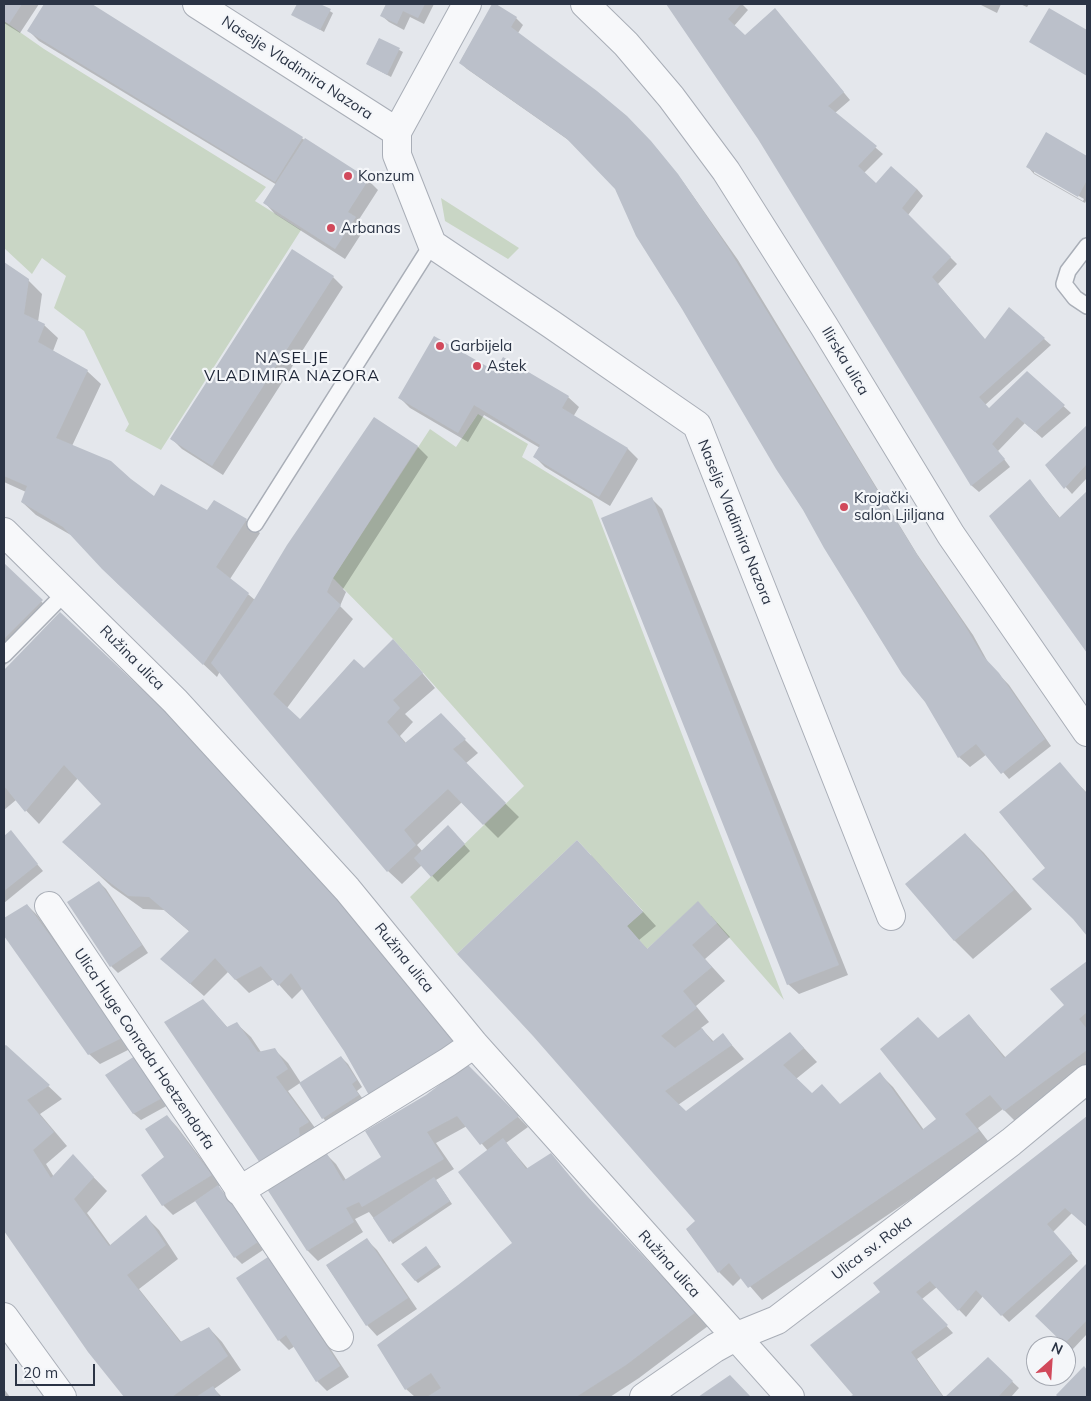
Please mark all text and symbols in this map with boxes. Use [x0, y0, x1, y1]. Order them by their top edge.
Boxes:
street label: Naselje Vladimira Nazora [218, 12, 376, 124]
place label: Konzum [358, 167, 414, 185]
marker: Konzum [342, 170, 354, 182]
place label: Arbanas [341, 219, 401, 237]
marker: Arbanas [325, 222, 337, 234]
street label: Ilirska ulica [818, 324, 872, 398]
place label: Garbijela [450, 337, 512, 355]
marker: Garbijela [434, 340, 446, 352]
district label: NASELJE VLADIMIRA NAZORA [202, 348, 382, 386]
place label: Astek [487, 357, 526, 375]
marker: Astek [471, 360, 483, 372]
street label: Naselje Vladimira Nazora [694, 437, 776, 607]
place label: Krojački salon Ljiljana [854, 489, 945, 524]
marker: Krojački salon Ljiljana [838, 501, 850, 513]
street label: Ružina ulica [96, 622, 168, 694]
street label: Ružina ulica [370, 920, 438, 996]
street label: Ulica Huge Conrada Hoetzendorfa [70, 945, 218, 1153]
street label: Ulica sv. Roka [828, 1212, 916, 1284]
street label: Ružina ulica [634, 1227, 704, 1301]
north arrow [1026, 1336, 1076, 1386]
text: N [1048, 1338, 1066, 1359]
scale bar [18, 1354, 98, 1386]
text: 20 m [23, 1363, 58, 1382]

